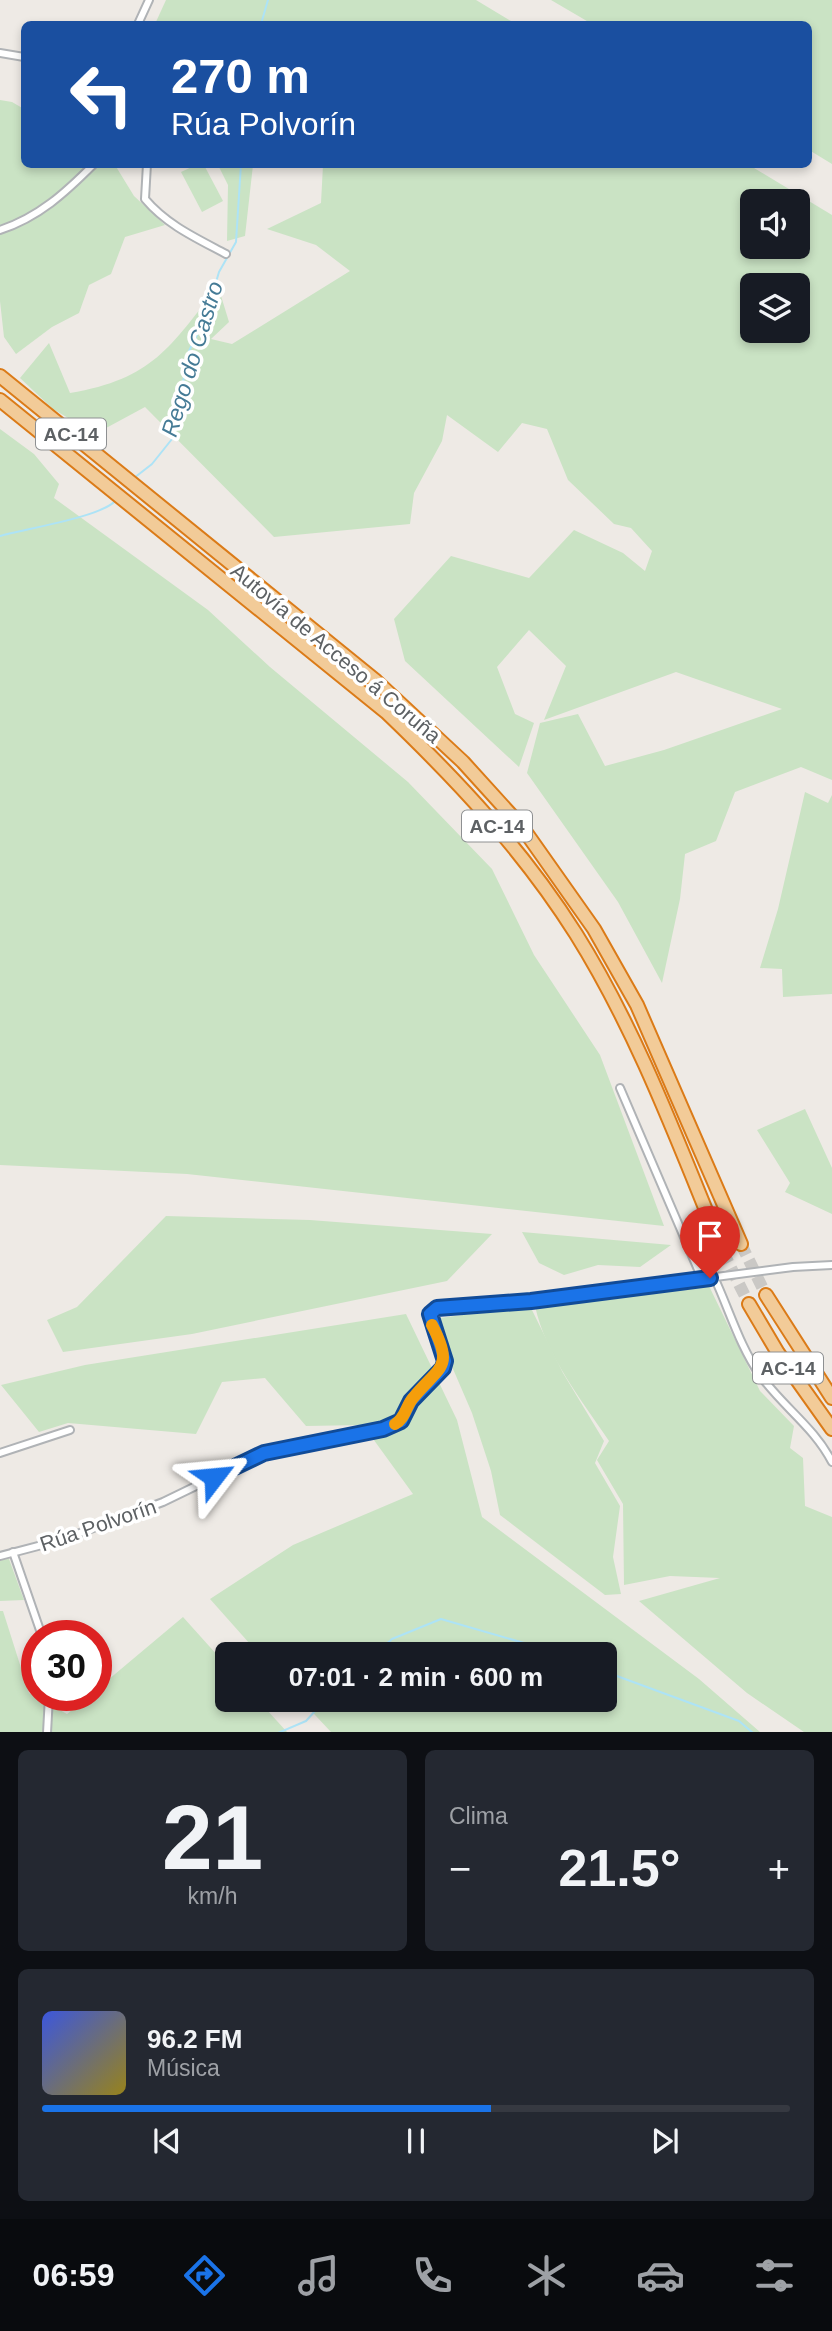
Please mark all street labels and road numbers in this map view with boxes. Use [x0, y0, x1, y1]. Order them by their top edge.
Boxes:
road number: AC-14 [36, 418, 106, 449]
street label: Autovía de Acceso á Coruña [227, 559, 446, 748]
road number: AC-14 [462, 810, 532, 842]
road number: AC-14 [753, 1352, 823, 1384]
street label: Rúa Polvorín [37, 1494, 159, 1556]

